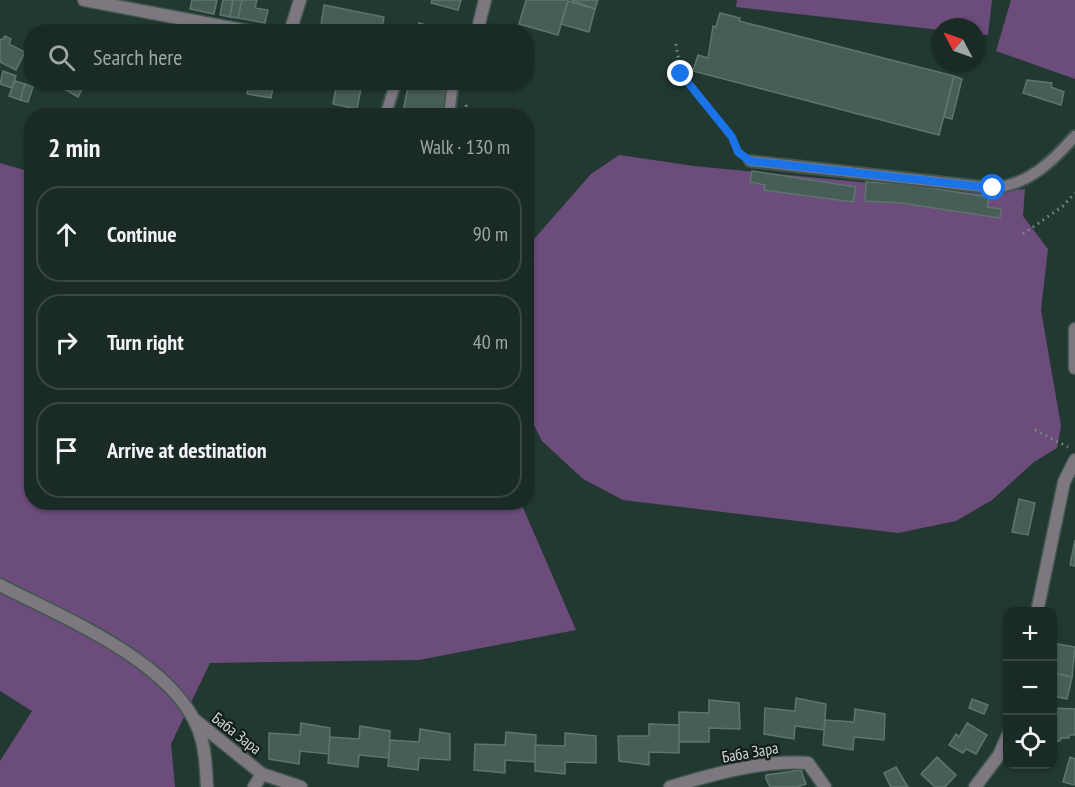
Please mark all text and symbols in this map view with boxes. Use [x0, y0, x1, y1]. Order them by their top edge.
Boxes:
north arrow [931, 18, 985, 72]
search box [24, 24, 534, 90]
icon: search [45, 41, 78, 74]
text: Search here [93, 43, 182, 71]
route end [667, 60, 693, 86]
text: 2 min [48, 131, 101, 164]
text: Walk · 130 m [420, 134, 510, 160]
route start [979, 174, 1005, 200]
icon: ahead [50, 218, 83, 251]
text: Continue [107, 220, 177, 248]
text: 90 m [473, 221, 508, 247]
icon: right [50, 326, 83, 359]
text: Turn right [107, 328, 184, 356]
text: 40 m [473, 329, 508, 355]
icon: arrive [50, 434, 83, 467]
text: Arrive at destination [107, 436, 267, 464]
map controls [1003, 607, 1057, 769]
button: + [1003, 607, 1057, 661]
button: − [1003, 661, 1057, 715]
street label: Баба Зара [208, 708, 266, 758]
button: locate [1003, 715, 1057, 769]
street label: Баба Зара [720, 737, 780, 767]

